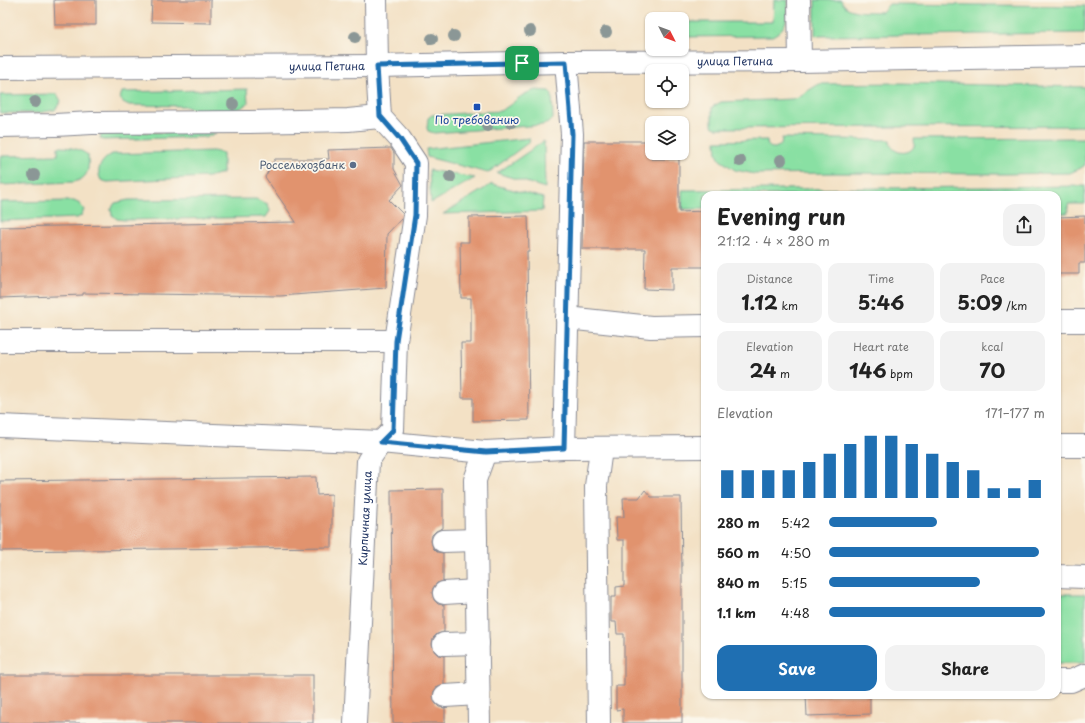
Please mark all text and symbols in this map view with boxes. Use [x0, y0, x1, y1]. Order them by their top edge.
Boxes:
north arrow [645, 12, 689, 56]
map controls [645, 12, 689, 160]
pin [505, 46, 539, 80]
icon: arrive [511, 52, 533, 74]
street label: улица Петина [697, 52, 773, 69]
street label: улица Петина [289, 57, 365, 74]
button: locate [645, 64, 689, 108]
marker: По требованию [472, 102, 482, 112]
place label: По требованию [435, 111, 519, 128]
button: layers [645, 116, 689, 160]
place label: Россельхозбанк [259, 156, 345, 173]
marker: Россельхозбанк [348, 160, 358, 170]
text: Evening run [717, 199, 846, 232]
button: share [1003, 204, 1045, 246]
text: 21:12 · 4 × 280 m [717, 231, 830, 250]
text: Distance [747, 270, 793, 287]
text: Time [868, 270, 894, 287]
text: Pace [980, 270, 1005, 287]
text: 1.12 [741, 287, 778, 317]
text: 5:46 [858, 287, 904, 317]
text: 5:09 [957, 287, 1003, 317]
text: km [778, 297, 798, 314]
text: /km [1003, 297, 1027, 314]
text: Elevation [746, 338, 793, 355]
text: Heart rate [853, 338, 909, 355]
text: kcal [981, 338, 1003, 355]
text: 24 [749, 355, 776, 385]
text: 146 [849, 355, 887, 385]
text: 70 [979, 355, 1005, 385]
text: m [776, 365, 790, 382]
text: bpm [887, 365, 913, 382]
text: Elevation [717, 403, 773, 422]
text: 171–177 m [985, 403, 1045, 422]
street label: Кирпичная улица [354, 470, 376, 566]
text: 280 m [717, 513, 760, 532]
text: 5:42 [781, 513, 810, 532]
text: 560 m [717, 543, 759, 562]
text: 4:50 [781, 543, 811, 562]
text: 840 m [717, 573, 760, 592]
text: 5:15 [781, 573, 807, 592]
text: 1.1 km [717, 603, 756, 622]
text: 4:48 [781, 603, 810, 622]
button: Save [717, 645, 877, 691]
button: Share [885, 645, 1045, 691]

